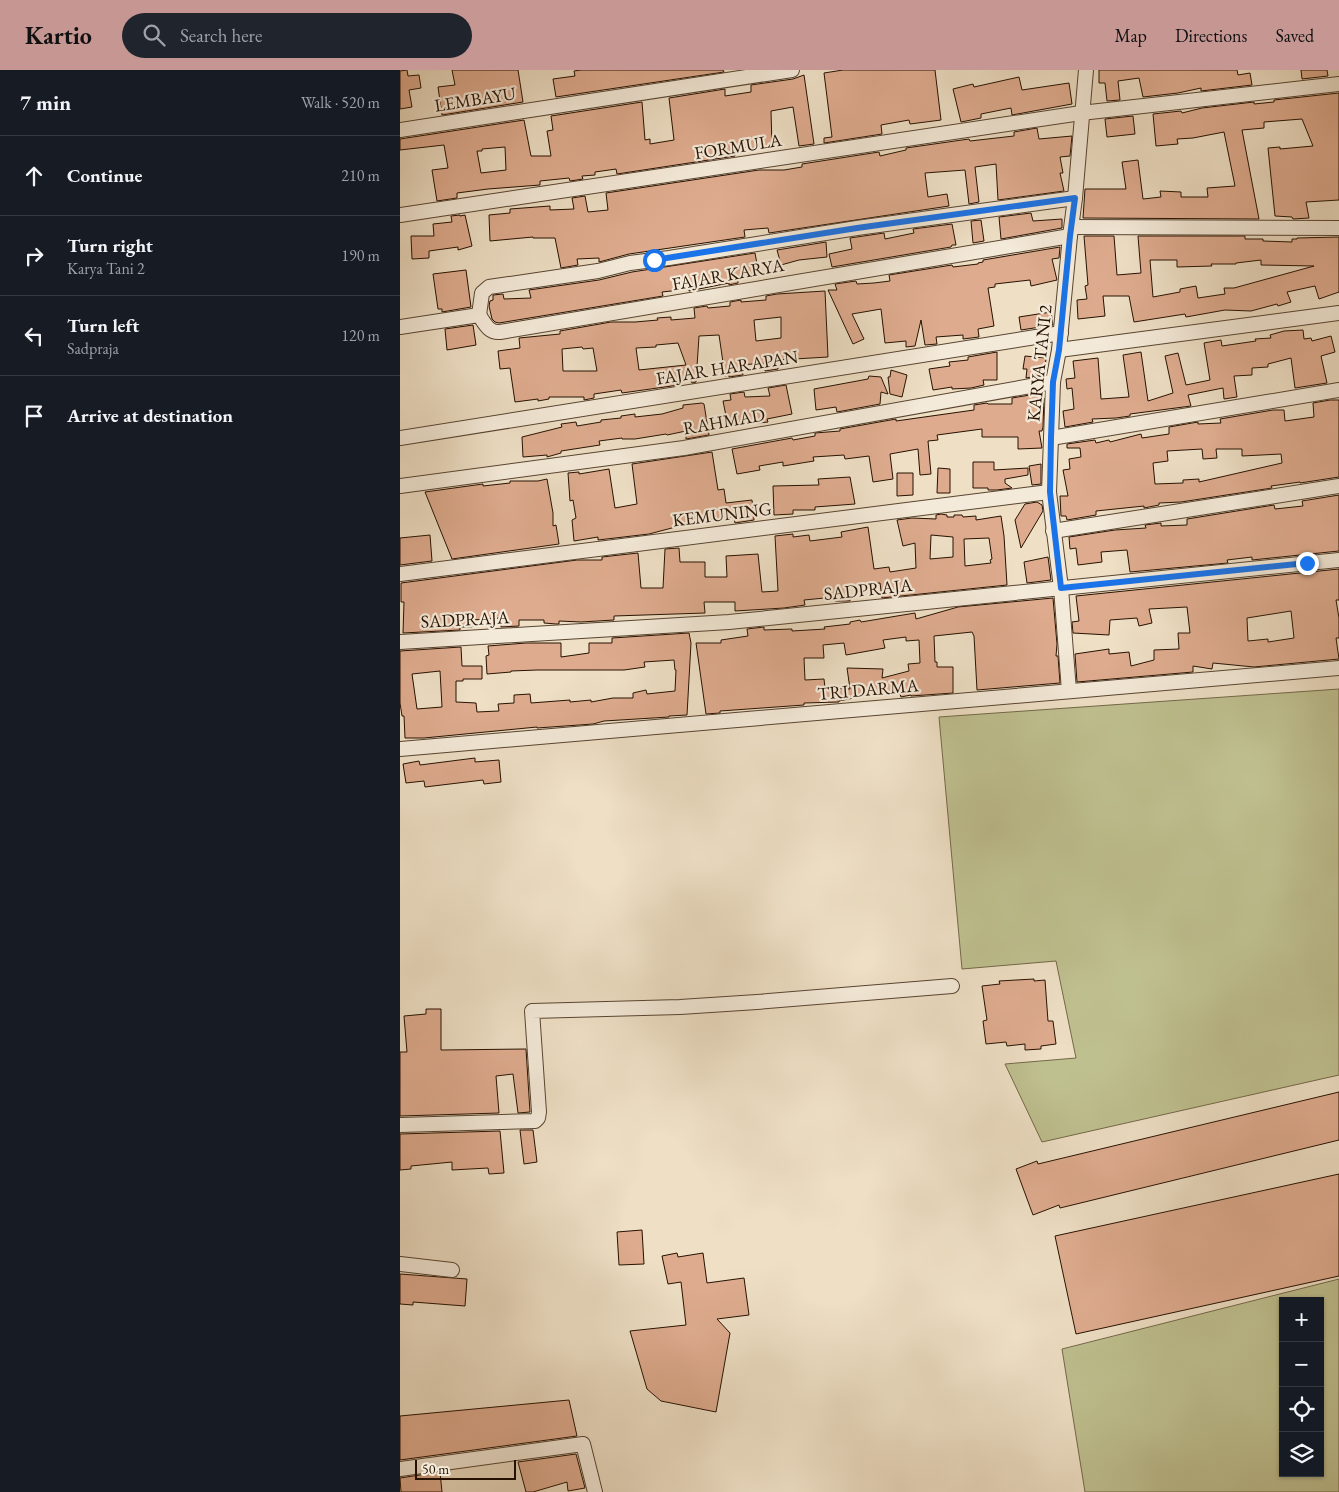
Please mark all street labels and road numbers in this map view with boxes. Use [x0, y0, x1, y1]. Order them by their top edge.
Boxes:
street label: LEMBAYU [433, 81, 518, 117]
street label: FORMULA [693, 128, 784, 164]
street label: FAJAR KARYA [670, 253, 786, 295]
street label: KARYA TANI 2 [1021, 303, 1057, 423]
street label: FAJAR HARAPAN [654, 344, 800, 390]
street label: RAHMAD [681, 402, 767, 440]
street label: KEMUNING [671, 497, 773, 531]
street label: SADPRAJA [823, 573, 914, 605]
street label: SADPRAJA [420, 605, 511, 633]
street label: TRI DARMA [816, 673, 920, 705]

